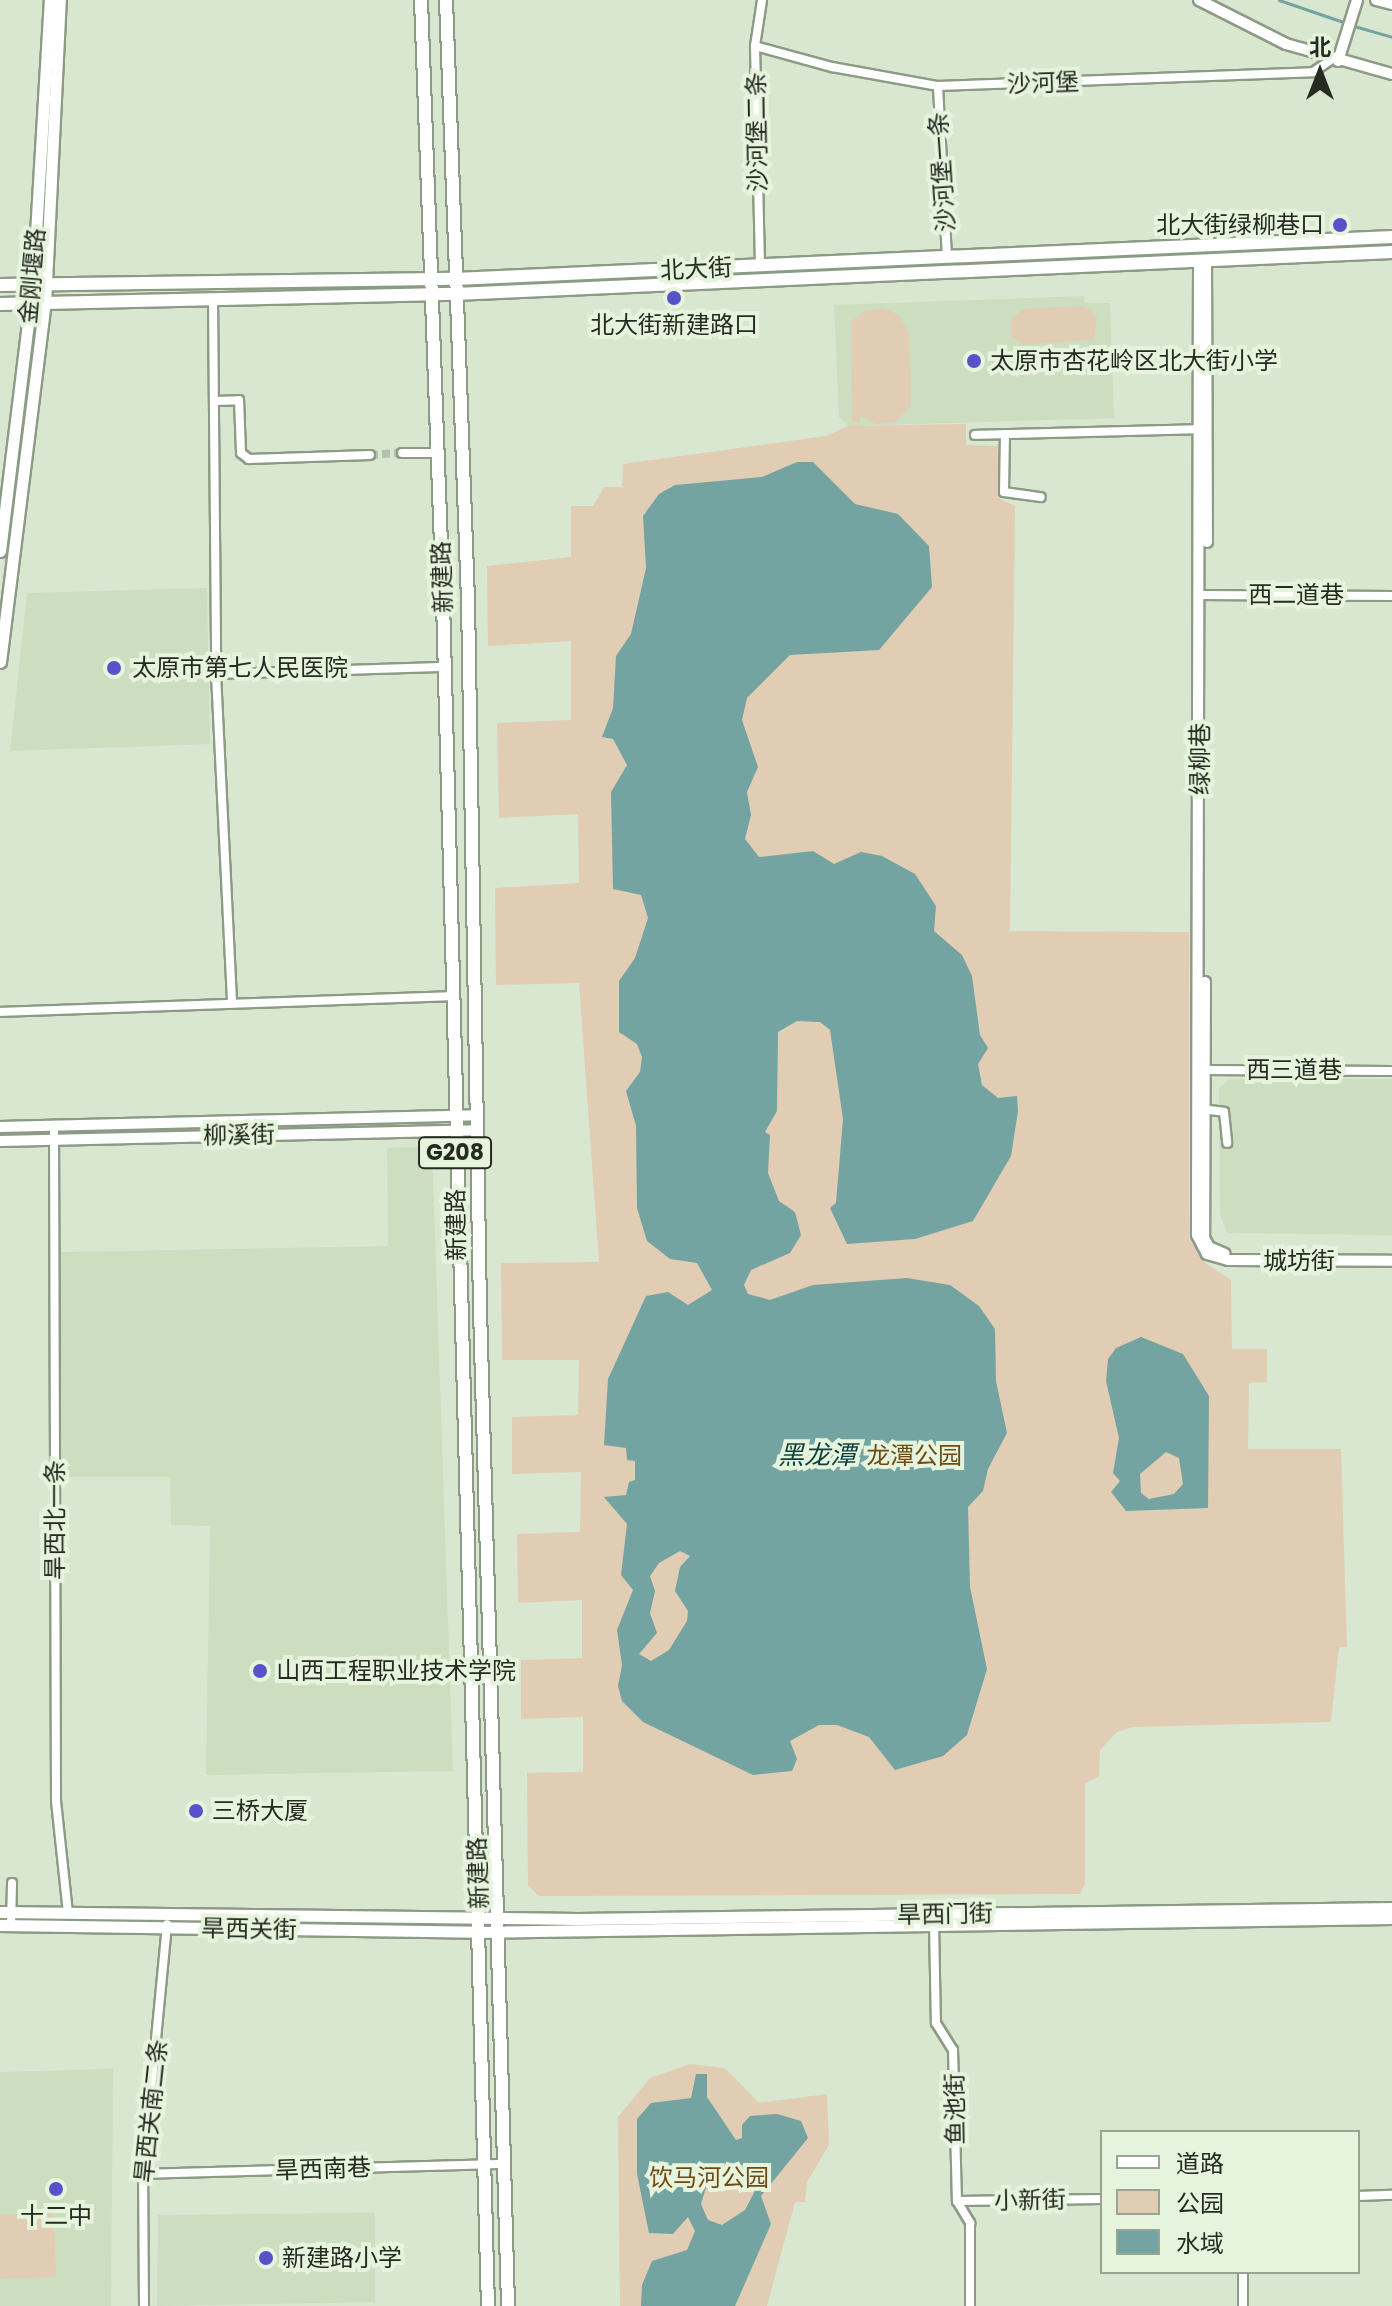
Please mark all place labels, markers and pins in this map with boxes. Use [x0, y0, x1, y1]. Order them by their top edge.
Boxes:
place label: 北大街绿柳巷口 [1156, 211, 1324, 239]
marker: 北大街绿柳巷口 [1331, 216, 1349, 234]
marker: 北大街新建路口 [665, 289, 683, 307]
place label: 北大街新建路口 [590, 311, 758, 339]
place label: 太原市杏花岭区北大街小学 [990, 347, 1278, 375]
marker: 太原市杏花岭区北大街小学 [965, 352, 983, 370]
place label: 太原市第七人民医院 [132, 654, 348, 682]
marker: 太原市第七人民医院 [103, 657, 125, 679]
place label: 山西工程职业技术学院 [276, 1657, 516, 1685]
marker: 山西工程职业技术学院 [251, 1662, 269, 1680]
place label: 三桥大厦 [212, 1797, 308, 1825]
marker: 三桥大厦 [187, 1802, 205, 1820]
marker: 十二中 [47, 2180, 65, 2198]
place label: 十二中 [20, 2202, 92, 2230]
place label: 新建路小学 [282, 2244, 402, 2272]
marker: 新建路小学 [257, 2249, 275, 2267]

